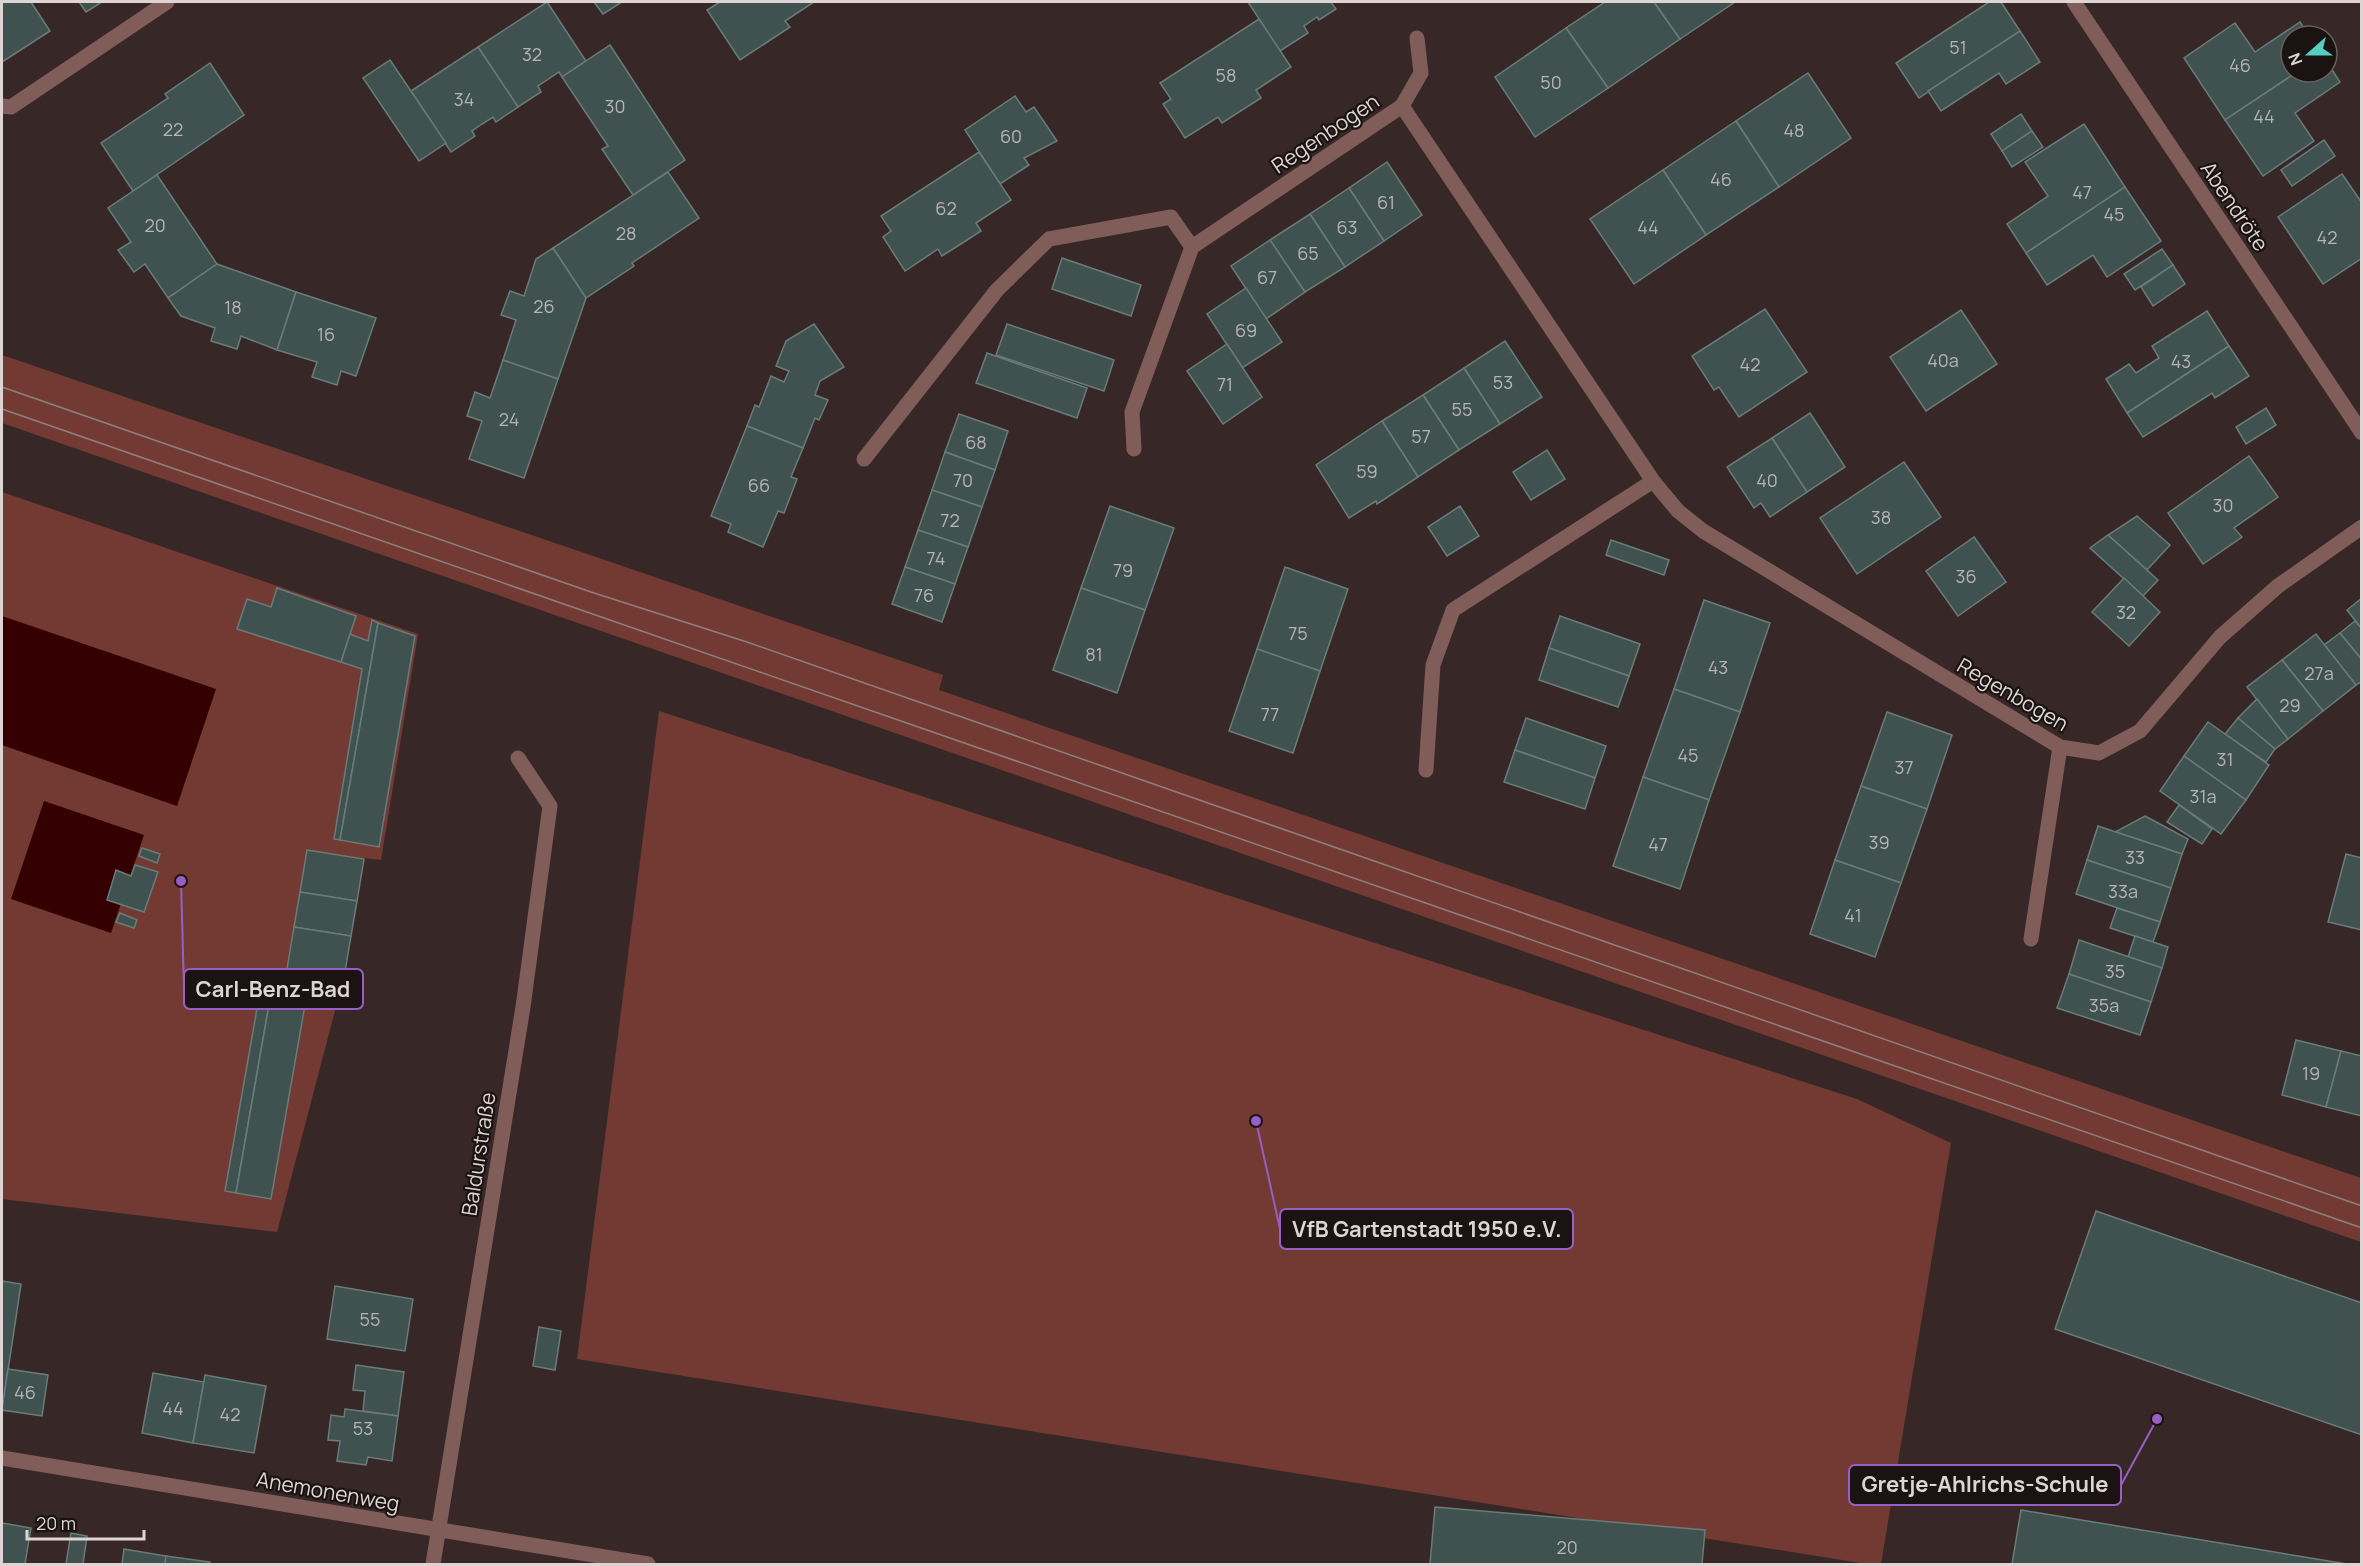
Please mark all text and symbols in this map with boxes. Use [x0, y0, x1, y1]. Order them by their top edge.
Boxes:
north arrow [2279, 24, 2339, 84]
house number: 51 [1949, 35, 1967, 59]
house number: 32 [522, 42, 542, 66]
text: N [2283, 50, 2307, 69]
house number: 46 [2229, 53, 2251, 77]
house number: 58 [1216, 63, 1236, 87]
house number: 50 [1540, 70, 1562, 94]
house number: 34 [454, 87, 474, 111]
street label: Regenbogen [1266, 87, 1384, 179]
house number: 30 [605, 94, 625, 118]
house number: 44 [2253, 104, 2275, 128]
house number: 22 [163, 117, 183, 141]
house number: 48 [1783, 118, 1805, 142]
house number: 60 [1000, 124, 1022, 148]
street label: Abendröte [2195, 156, 2275, 256]
house number: 46 [1710, 167, 1732, 191]
house number: 47 [2072, 180, 2092, 204]
house number: 61 [1377, 190, 1395, 214]
house number: 62 [935, 196, 957, 220]
house number: 45 [2103, 202, 2125, 226]
house number: 20 [144, 213, 166, 237]
house number: 63 [1336, 215, 1358, 239]
house number: 44 [1637, 215, 1659, 239]
house number: 28 [616, 221, 636, 245]
house number: 42 [2317, 225, 2337, 249]
house number: 65 [1297, 241, 1319, 265]
house number: 67 [1257, 265, 1277, 289]
house number: 26 [533, 294, 555, 318]
house number: 18 [224, 295, 242, 319]
house number: 69 [1235, 318, 1257, 342]
house number: 16 [317, 322, 335, 346]
house number: 40a [1927, 348, 1959, 372]
house number: 43 [2171, 349, 2191, 373]
house number: 42 [1740, 352, 1760, 376]
house number: 53 [1493, 370, 1513, 394]
house number: 71 [1217, 372, 1233, 396]
house number: 55 [1452, 397, 1472, 421]
house number: 24 [499, 407, 519, 431]
house number: 57 [1411, 424, 1431, 448]
house number: 68 [965, 430, 987, 454]
house number: 59 [1356, 459, 1378, 483]
house number: 70 [953, 468, 973, 492]
house number: 40 [1756, 468, 1778, 492]
house number: 66 [748, 473, 770, 497]
house number: 30 [2213, 493, 2233, 517]
house number: 38 [1871, 505, 1891, 529]
house number: 72 [940, 508, 960, 532]
house number: 74 [927, 546, 945, 570]
house number: 79 [1113, 558, 1133, 582]
house number: 36 [1955, 564, 1977, 588]
house number: 76 [914, 583, 934, 607]
house number: 32 [2116, 600, 2136, 624]
house number: 75 [1288, 621, 1308, 645]
house number: 81 [1085, 642, 1103, 666]
street label: Regenbogen [1952, 651, 2074, 737]
house number: 43 [1708, 655, 1728, 679]
house number: 27a [2304, 661, 2334, 685]
house number: 29 [2279, 693, 2301, 717]
house number: 77 [1261, 702, 1279, 726]
house number: 45 [1677, 743, 1699, 767]
house number: 31 [2217, 747, 2233, 771]
house number: 37 [1895, 755, 1914, 779]
house number: 31a [2190, 784, 2216, 808]
house number: 39 [1868, 830, 1890, 854]
house number: 47 [1648, 832, 1668, 856]
house number: 33 [2125, 845, 2145, 869]
house number: 33a [2108, 879, 2138, 903]
house number: 41 [1844, 903, 1862, 927]
house number: 35 [2105, 959, 2125, 983]
callout: Carl-Benz-Bad [184, 969, 363, 1009]
text: Carl-Benz-Bad [196, 974, 350, 1004]
house number: 35a [2089, 993, 2119, 1017]
house number: 19 [2302, 1061, 2320, 1085]
street label: Baldurstraße [454, 1090, 502, 1218]
callout: VfB Gartenstadt 1950 e.V. [1280, 1209, 1573, 1249]
text: VfB Gartenstadt 1950 e.V. [1292, 1214, 1562, 1244]
house number: 55 [360, 1307, 380, 1331]
house number: 46 [14, 1380, 36, 1404]
house number: 44 [162, 1396, 184, 1420]
house number: 42 [220, 1402, 240, 1426]
house number: 53 [353, 1416, 373, 1440]
street label: Anemonenweg [254, 1465, 402, 1517]
callout: Gretje-Ahlrichs-Schule [1849, 1465, 2121, 1505]
text: Gretje-Ahlrichs-Schule [1861, 1469, 2109, 1499]
scale bar [27, 1503, 144, 1541]
text: 20 m [36, 1511, 76, 1535]
house number: 20 [1556, 1535, 1578, 1559]

